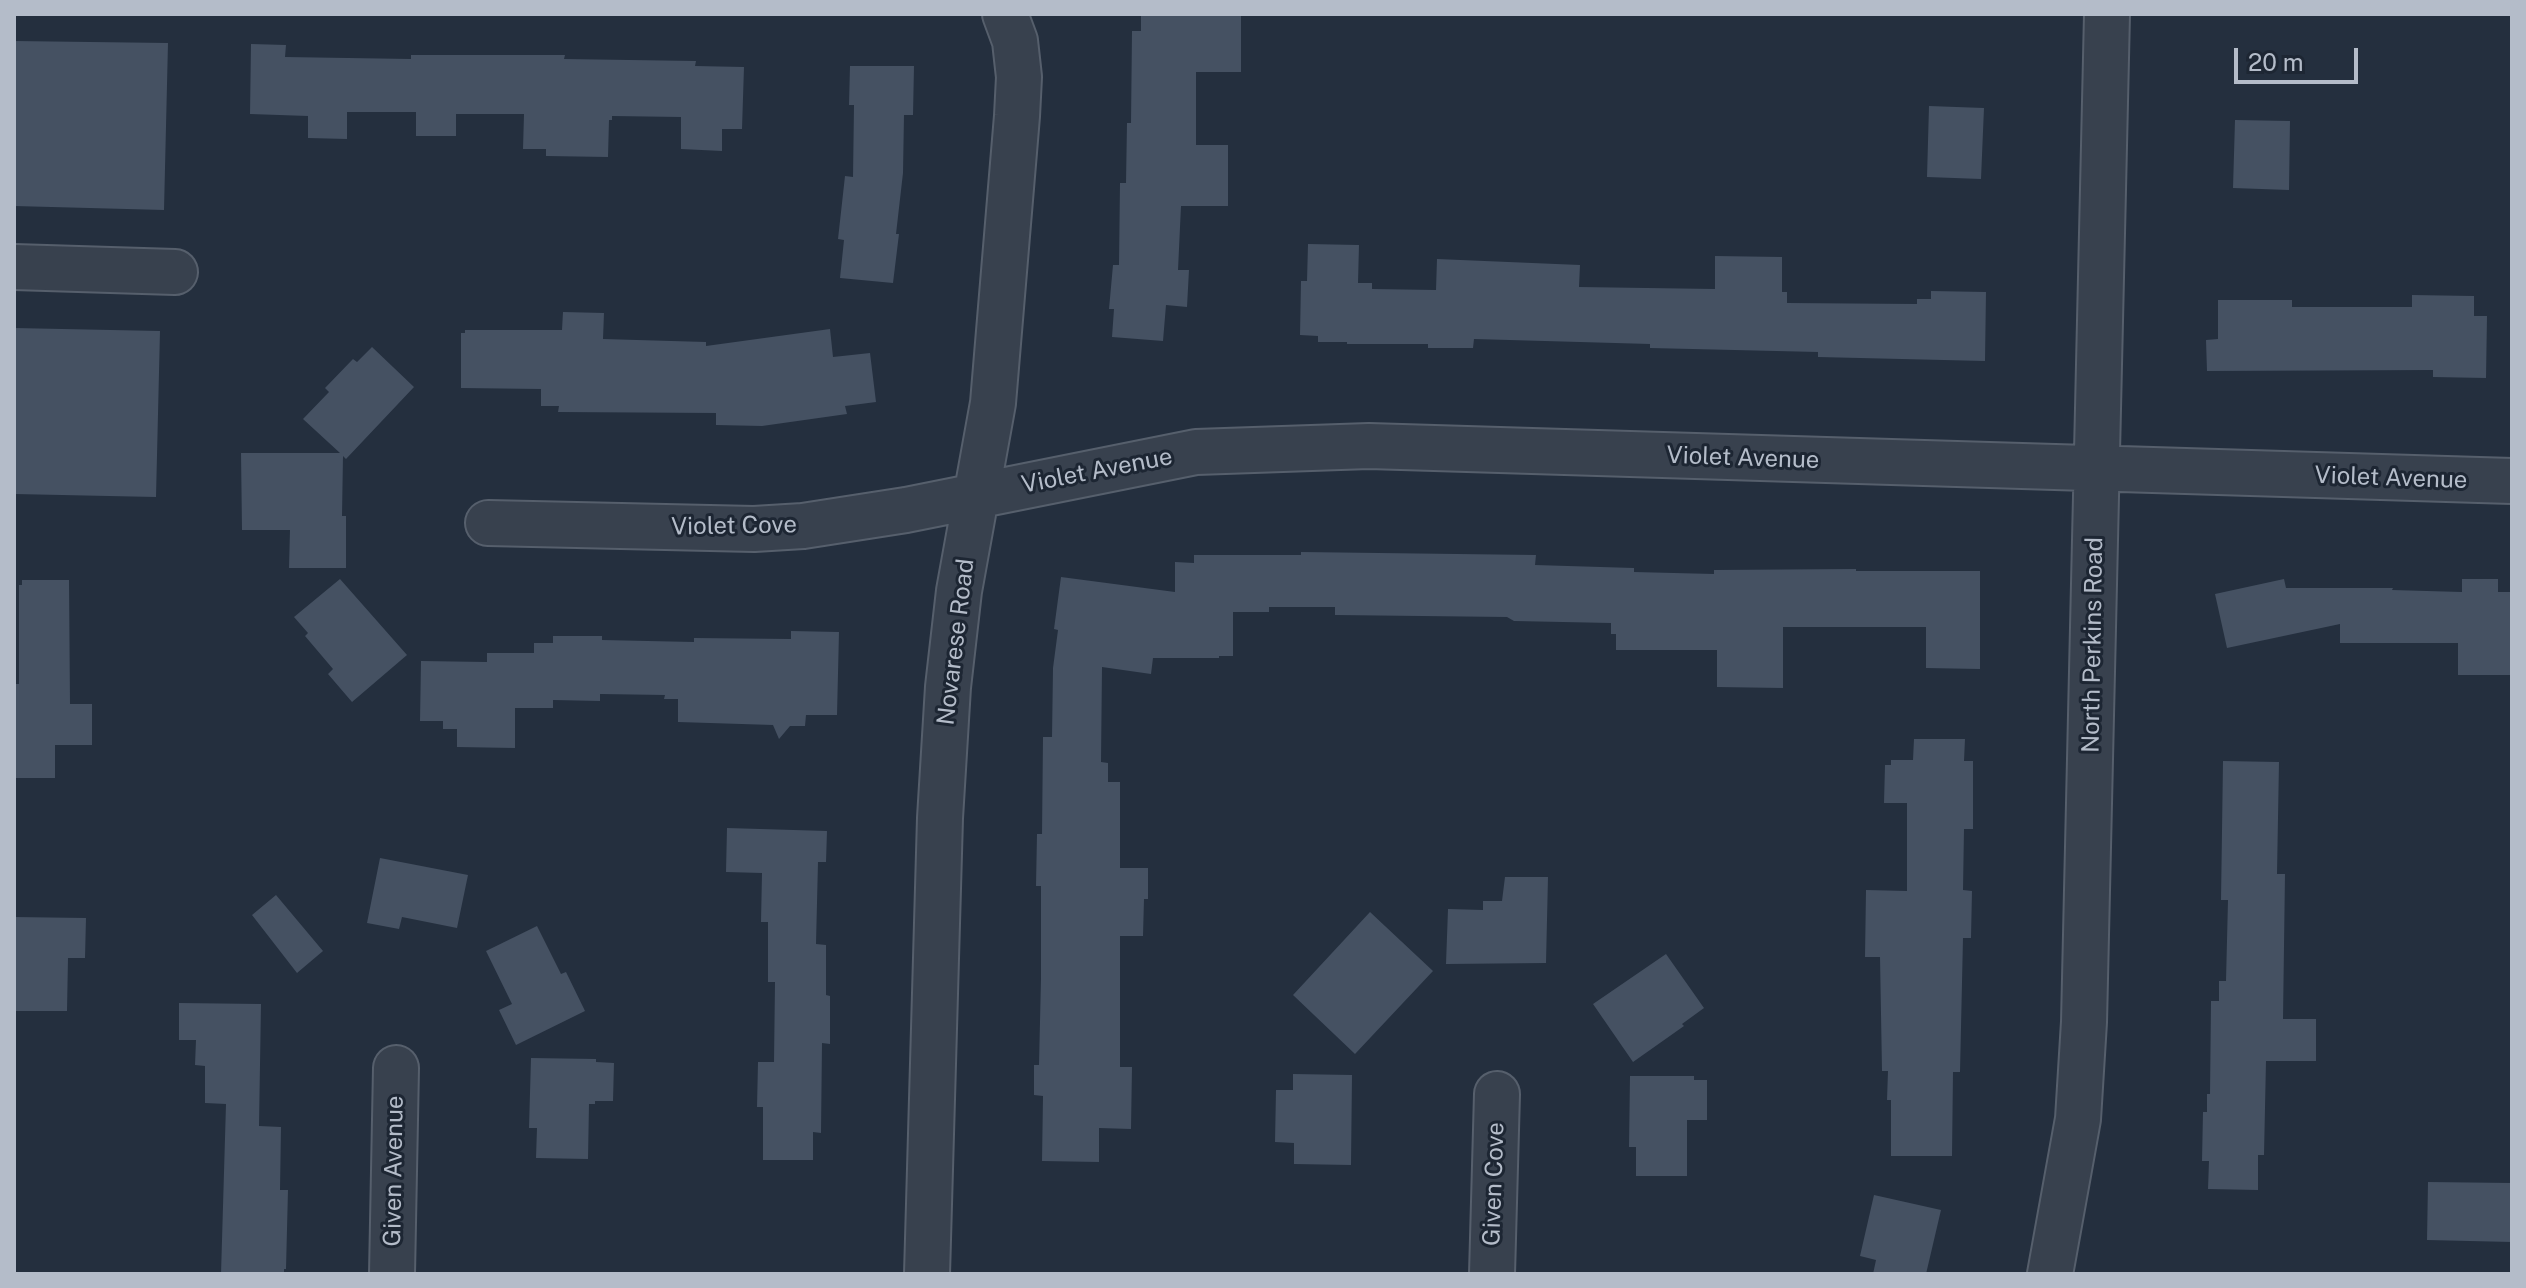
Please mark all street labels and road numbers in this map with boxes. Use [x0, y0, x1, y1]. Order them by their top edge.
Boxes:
street label: Violet Avenue [1666, 441, 1820, 475]
street label: Violet Avenue [1019, 442, 1175, 500]
street label: Violet Avenue [2314, 461, 2468, 495]
street label: Violet Cove [671, 511, 797, 541]
street label: North Perkins Road [2077, 537, 2109, 753]
street label: Novarese Road [932, 557, 980, 727]
street label: Given Avenue [378, 1095, 410, 1247]
street label: Given Cove [1477, 1122, 1511, 1246]

